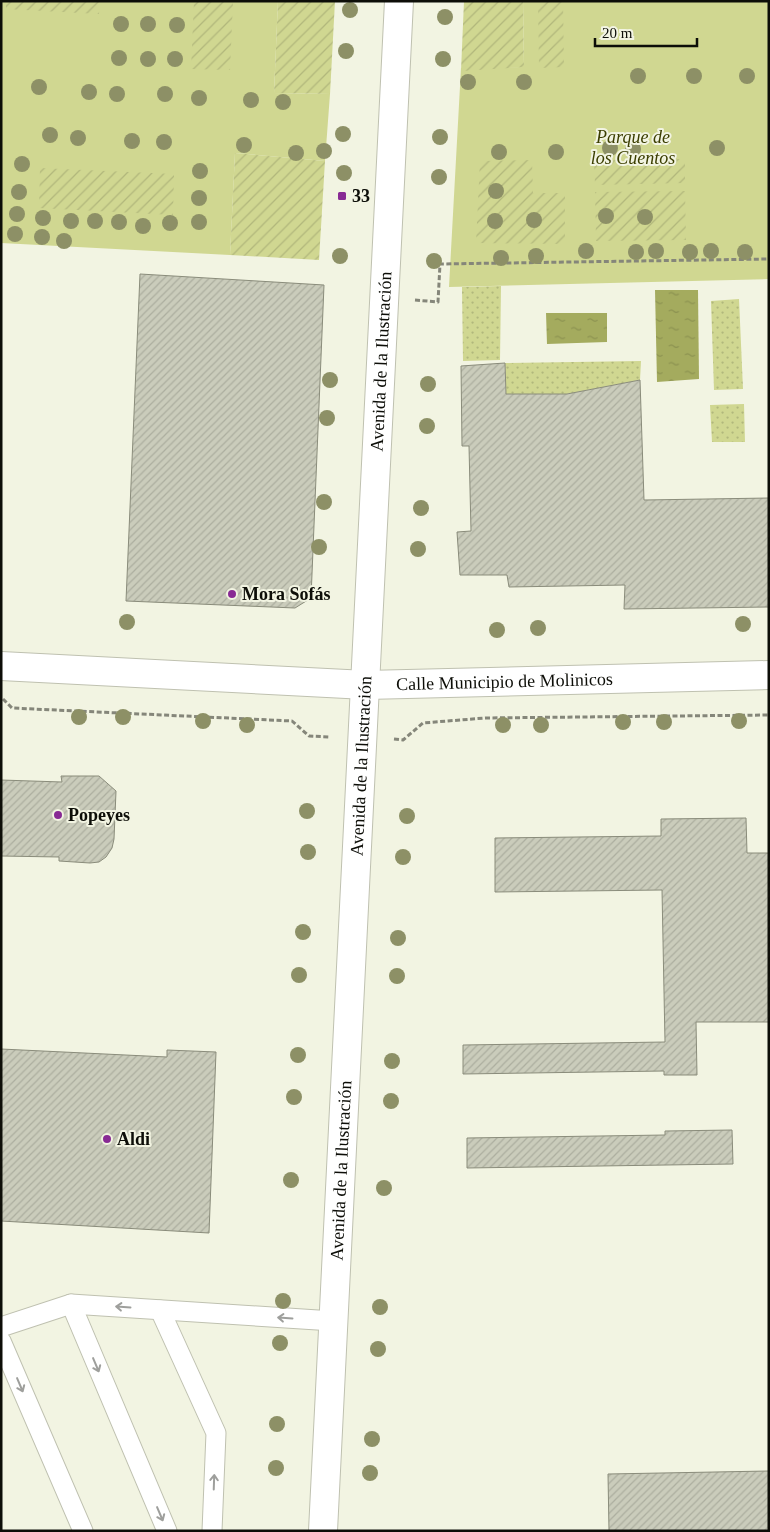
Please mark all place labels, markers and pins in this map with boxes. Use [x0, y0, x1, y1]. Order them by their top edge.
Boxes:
place label: 33 [352, 186, 370, 206]
marker: 33 [336, 190, 348, 202]
place label: Mora Sofás [242, 584, 331, 604]
marker: Mora Sofás [226, 588, 238, 600]
place label: Popeyes [68, 805, 130, 825]
marker: Popeyes [52, 809, 64, 821]
place label: Aldi [117, 1129, 150, 1149]
marker: Aldi [101, 1133, 113, 1145]

